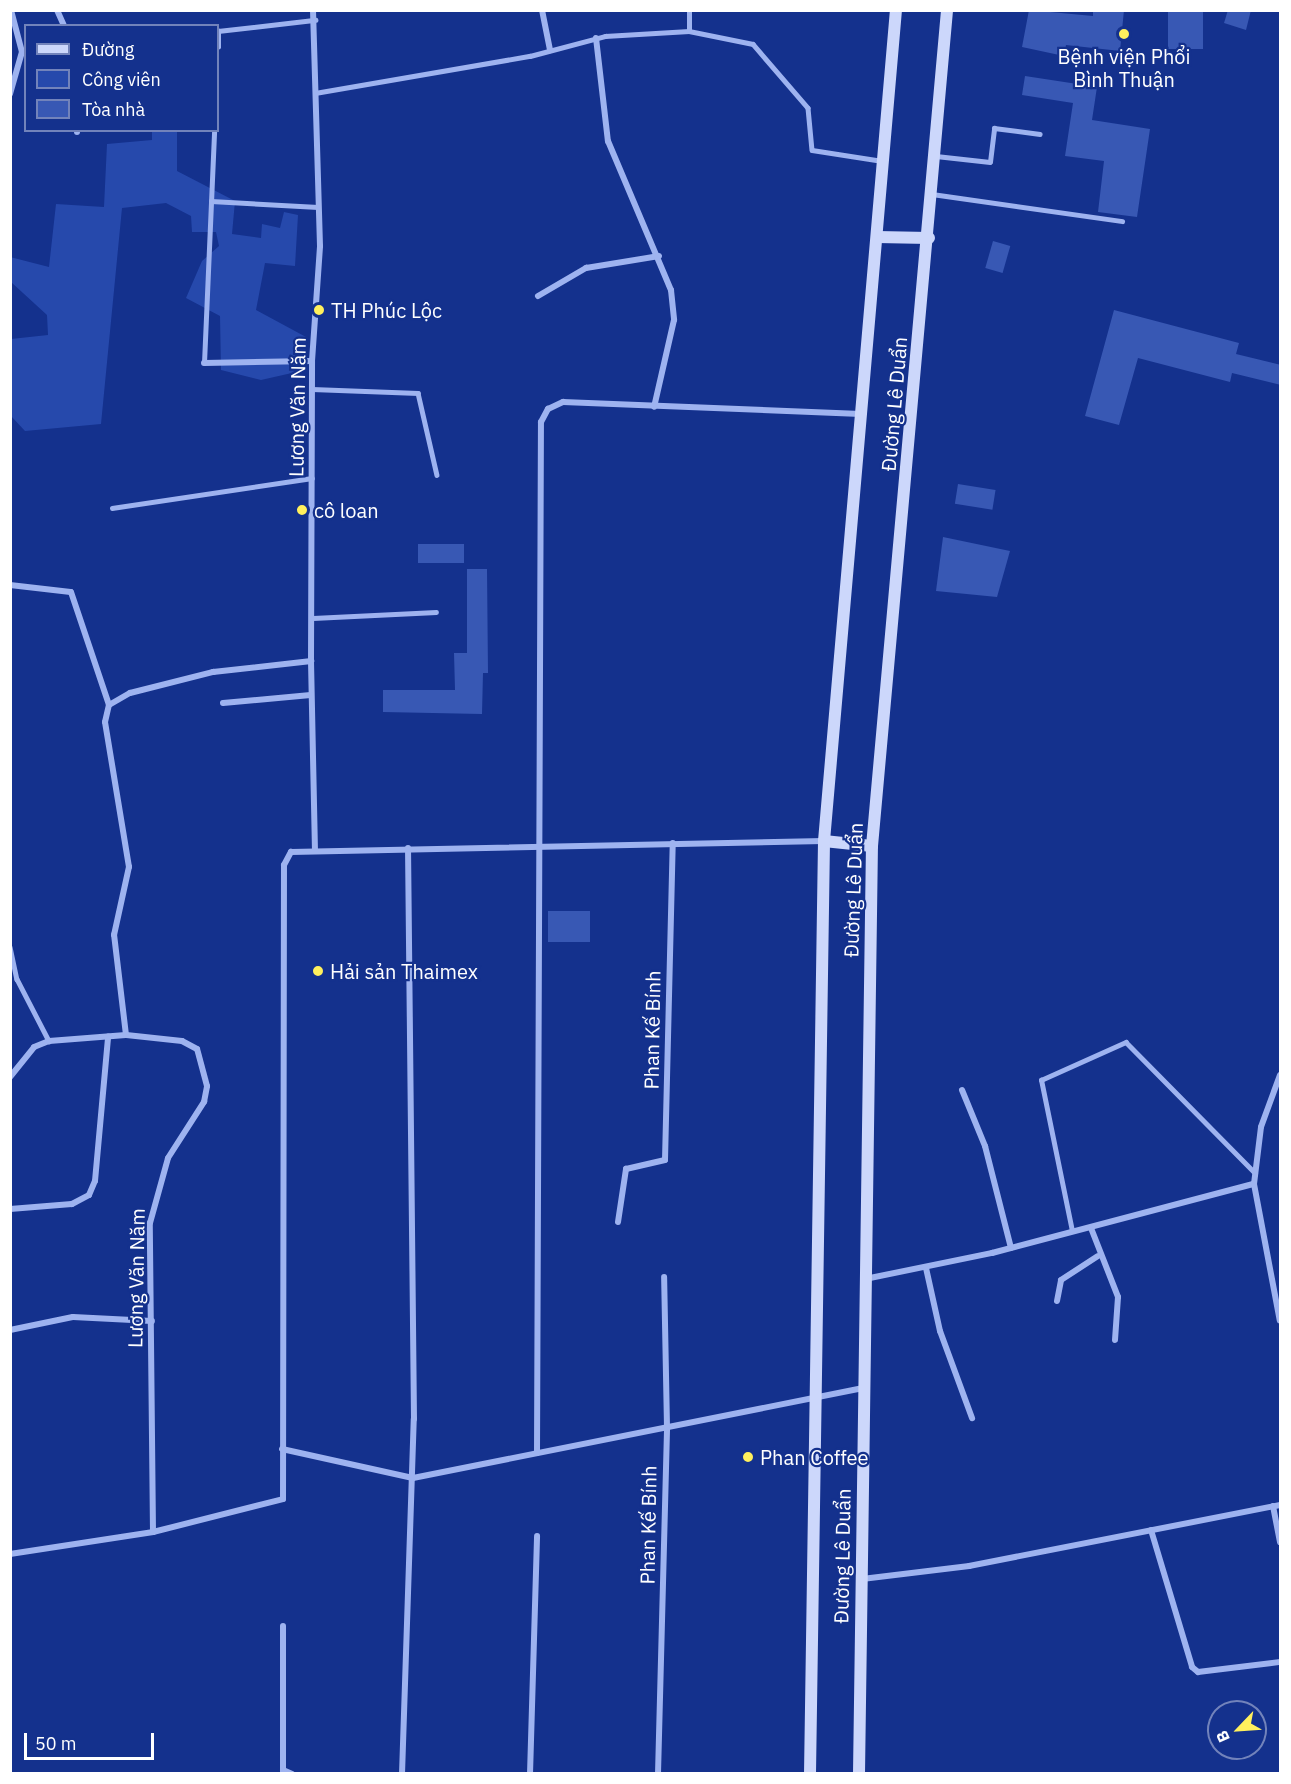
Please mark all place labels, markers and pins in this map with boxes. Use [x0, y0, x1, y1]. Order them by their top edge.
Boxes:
marker: Bệnh viện Phổi Bình Thuận [1115, 25, 1133, 43]
place label: Bệnh viện Phổi Bình Thuận [1057, 45, 1191, 92]
place label: TH Phúc Lộc [331, 298, 442, 322]
marker: TH Phúc Lộc [312, 303, 326, 317]
place label: cô loan [314, 498, 379, 522]
marker: cô loan [295, 503, 309, 517]
place label: Hải sản Thaimex [330, 959, 478, 983]
marker: Hải sản Thaimex [311, 964, 325, 978]
place label: Phan Coffee [760, 1445, 869, 1469]
marker: Phan Coffee [741, 1450, 755, 1464]

